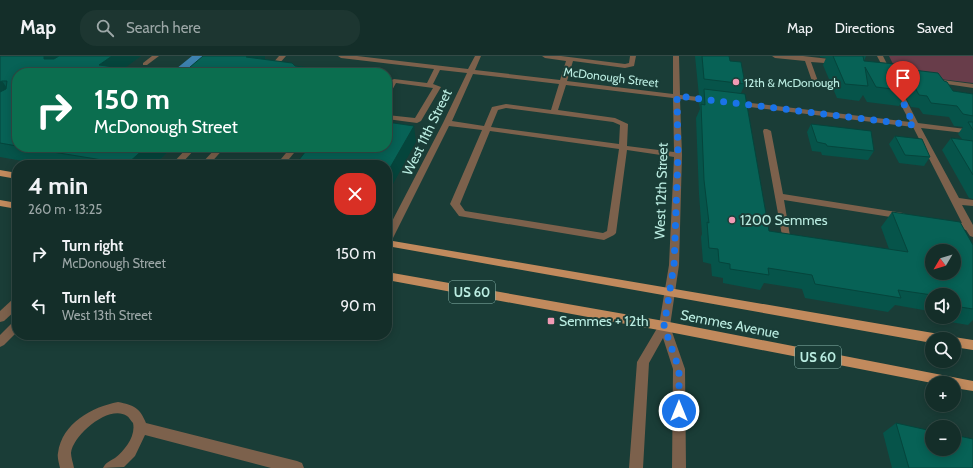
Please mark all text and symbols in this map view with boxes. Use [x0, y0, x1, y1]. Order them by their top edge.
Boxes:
search box [80, 10, 360, 46]
text: Map [20, 16, 56, 39]
icon: search [94, 17, 116, 39]
text: Search here [126, 19, 201, 37]
text: Map [787, 19, 813, 37]
text: Directions [835, 19, 895, 37]
text: Saved [917, 19, 953, 37]
pin [886, 61, 920, 102]
street label: McDonough Street [563, 64, 659, 90]
icon: arrive [892, 67, 914, 89]
place label: 12th & McDonough [744, 75, 840, 90]
marker: 12th & McDonough [731, 77, 741, 87]
text: 150 m [94, 82, 170, 116]
icon: right [28, 84, 80, 136]
street label: West 11th Street [398, 86, 456, 178]
text: McDonough Street [94, 116, 238, 138]
street label: West 12th Street [650, 142, 672, 240]
text: 4 min [28, 171, 88, 200]
button: close [334, 173, 376, 215]
text: 260 m · 13:25 [28, 201, 102, 217]
place label: 1200 Semmes [740, 211, 828, 229]
marker: 1200 Semmes [727, 215, 737, 225]
text: Turn right [62, 237, 123, 255]
icon: right [28, 243, 50, 265]
north arrow [925, 244, 961, 280]
map controls [925, 244, 961, 456]
text: 150 m [336, 245, 376, 263]
text: McDonough Street [62, 255, 166, 271]
road number: US 60 [449, 281, 495, 303]
button: sound [925, 288, 961, 324]
text: Turn left [62, 289, 116, 307]
icon: left [28, 295, 50, 317]
text: 90 m [340, 297, 376, 315]
street label: Semmes Avenue [679, 306, 781, 342]
text: West 13th Street [62, 307, 152, 323]
place label: Semmes + 12th [559, 312, 649, 330]
marker: Semmes + 12th [546, 316, 556, 326]
button: search [925, 332, 961, 368]
road number: US 60 [795, 346, 841, 368]
button: + [925, 376, 961, 412]
position arrow [658, 390, 700, 432]
button: − [925, 420, 961, 456]

